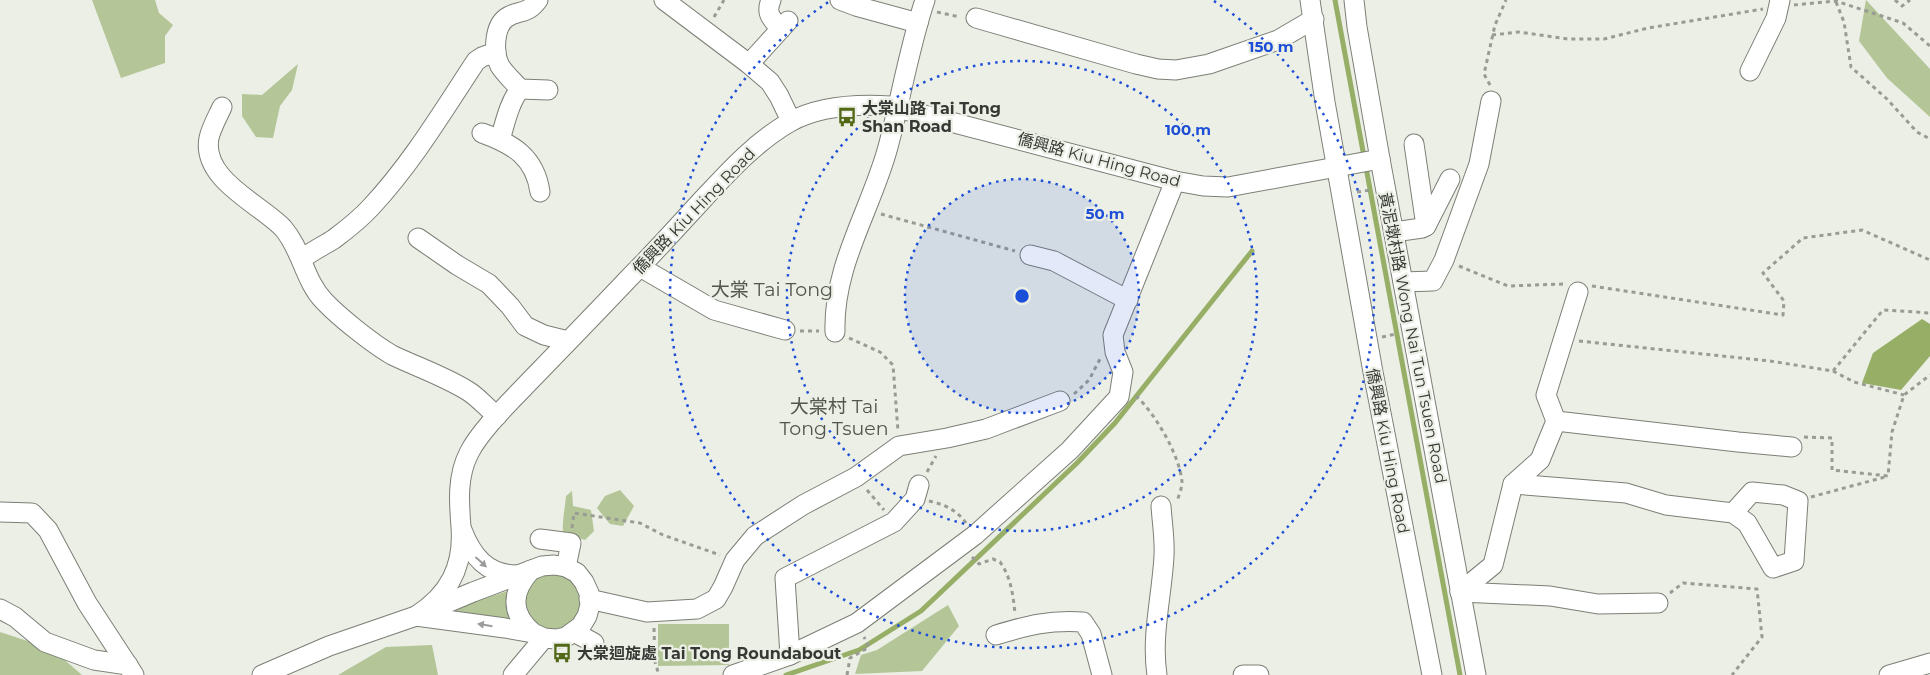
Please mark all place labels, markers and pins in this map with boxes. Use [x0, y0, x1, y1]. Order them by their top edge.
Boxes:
place label: 大棠山路 Tai Tong Shan Road [862, 99, 1001, 136]
bus stop icon: 大棠山路 Tai Tong Shan Road [836, 106, 858, 128]
centre of rings [1013, 287, 1031, 305]
bus stop icon: 大棠迴旋處 Tai Tong Roundabout [551, 642, 573, 664]
place label: 大棠迴旋處 Tai Tong Roundabout [577, 644, 841, 663]

